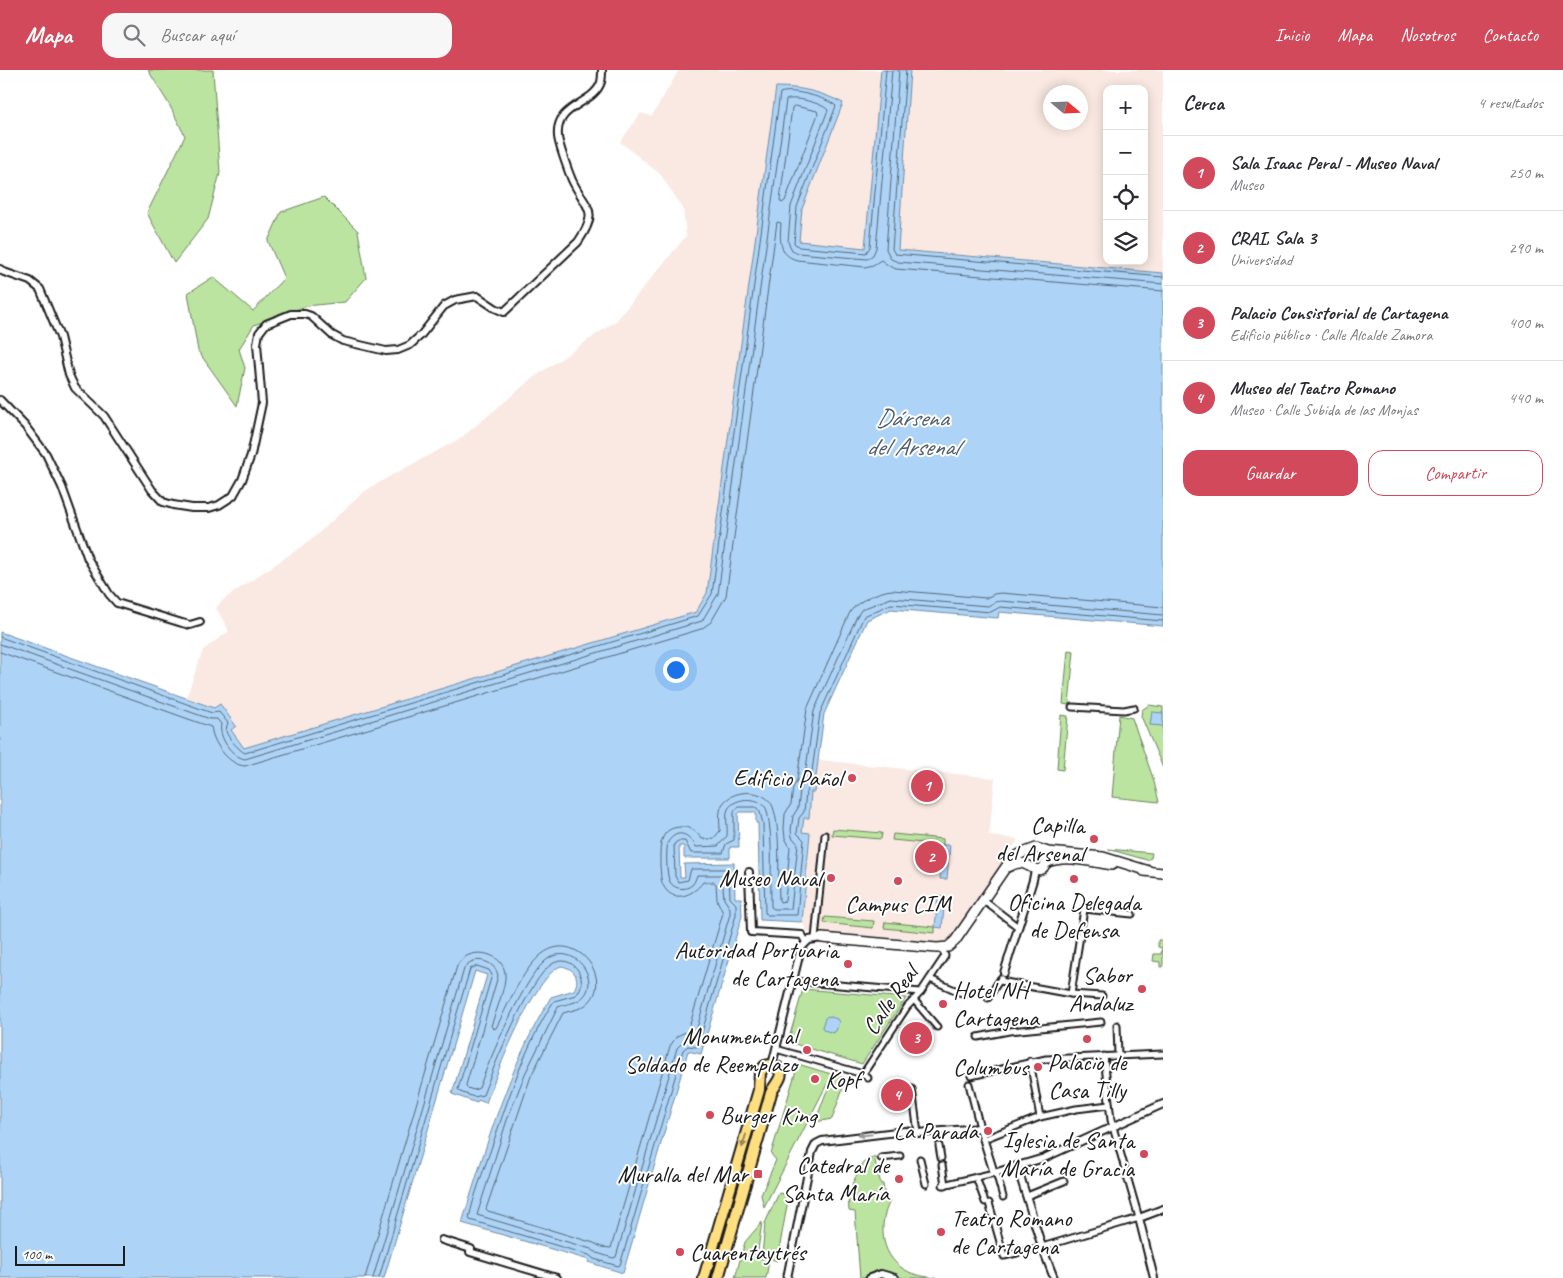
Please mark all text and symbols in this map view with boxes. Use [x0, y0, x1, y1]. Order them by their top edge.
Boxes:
search box [102, 13, 452, 58]
text: Mapa [25, 20, 72, 50]
icon: search [120, 21, 148, 49]
text: Buscar aquí [160, 23, 235, 47]
text: Inicio [1275, 24, 1309, 46]
text: Mapa [1337, 24, 1372, 46]
text: Nosotros [1400, 24, 1455, 46]
text: Contacto [1483, 24, 1538, 46]
north arrow [1043, 85, 1088, 130]
map controls [1103, 85, 1148, 265]
button: + [1103, 85, 1148, 130]
text: Cerca [1183, 90, 1224, 116]
text: 4 resultados [1478, 93, 1543, 113]
button: − [1103, 130, 1148, 175]
text: Sala Isaac Peral - Museo Naval [1230, 151, 1437, 175]
text: 1 [1195, 163, 1203, 183]
text: 250 m [1509, 163, 1543, 183]
button: locate [1103, 175, 1148, 220]
text: Museo [1230, 175, 1264, 195]
button: layers [1103, 220, 1148, 265]
text: CRAI, Sala 3 [1230, 226, 1316, 250]
text: 2 [1195, 238, 1203, 258]
text: 290 m [1509, 238, 1543, 258]
text: Universidad [1230, 250, 1292, 270]
text: Palacio Consistorial de Cartagena [1230, 301, 1447, 325]
text: 3 [1195, 313, 1203, 333]
text: 400 m [1509, 313, 1543, 333]
text: Edificio público · Calle Alcalde Zamora [1230, 325, 1432, 345]
text: Museo del Teatro Romano [1230, 376, 1395, 400]
text: 4 [1195, 388, 1203, 408]
text: 440 m [1509, 388, 1543, 408]
text: Museo · Calle Subida de las Monjas [1230, 400, 1418, 420]
water label: Dársena del Arsenal [866, 402, 966, 463]
button: Guardar [1183, 450, 1358, 496]
button: Compartir [1368, 450, 1543, 496]
your location [663, 657, 689, 683]
place label: Edificio Pañol [733, 763, 846, 793]
pin: 1 [911, 767, 943, 805]
marker: Edificio Pañol [846, 772, 858, 784]
place label: Capilla del Arsenal [996, 810, 1088, 868]
marker: Capilla del Arsenal [1088, 833, 1100, 845]
pin: 2 [915, 838, 947, 876]
place label: Museo Naval [719, 863, 825, 893]
marker: Museo Naval [825, 872, 837, 884]
marker: Oficina Delegada de Defensa [1068, 873, 1080, 885]
marker: Campus CIM [892, 875, 904, 887]
place label: Oficina Delegada de Defensa [1007, 887, 1143, 945]
place label: Campus CIM [845, 889, 952, 919]
place label: Autoridad Portuaria de Cartagena [675, 935, 840, 993]
street label: Calle Real [855, 956, 927, 1040]
marker: Autoridad Portuaria de Cartagena [842, 958, 854, 970]
place label: Sabor Andaluz [1069, 960, 1134, 1018]
place label: Hotel NH Cartagena [953, 975, 1040, 1033]
marker: Sabor Andaluz [1136, 983, 1148, 995]
marker: Hotel NH Cartagena [937, 998, 949, 1010]
pin: 3 [900, 1019, 932, 1057]
place label: Monumento al Soldado de Reemplazo [625, 1021, 801, 1079]
marker: Palacio de Casa Tilly [1081, 1033, 1093, 1045]
marker: Monumento al Soldado de Reemplazo [801, 1044, 813, 1056]
place label: Palacio de Casa Tilly [1048, 1047, 1129, 1105]
place label: Columbus [953, 1052, 1031, 1082]
marker: Columbus [1032, 1061, 1044, 1073]
place label: Kopf [825, 1064, 865, 1094]
marker: Kopf [809, 1073, 821, 1085]
pin: 4 [881, 1076, 913, 1114]
place label: Burger King [720, 1100, 819, 1130]
marker: Burger King [704, 1109, 716, 1121]
place label: La Parada [894, 1116, 980, 1146]
marker: La Parada [982, 1125, 994, 1137]
place label: Iglesia de Santa María de Gracia [1001, 1125, 1136, 1183]
one-way arrow [856, 1131, 872, 1139]
one-way arrow [740, 1134, 748, 1149]
marker: Iglesia de Santa María de Gracia [1138, 1148, 1150, 1160]
place label: Catedral de Santa María [782, 1150, 891, 1208]
place label: Muralla del Mar [617, 1159, 750, 1189]
marker: Muralla del Mar [752, 1168, 764, 1180]
marker: Catedral de Santa María [893, 1173, 905, 1185]
place label: Teatro Romano de Cartagena [951, 1203, 1073, 1261]
marker: Teatro Romano de Cartagena [935, 1226, 947, 1238]
place label: Cuarentaytrés [690, 1237, 808, 1267]
scale bar [15, 1243, 125, 1266]
text: 100 m [22, 1246, 52, 1263]
marker: Cuarentaytrés [674, 1246, 686, 1258]

